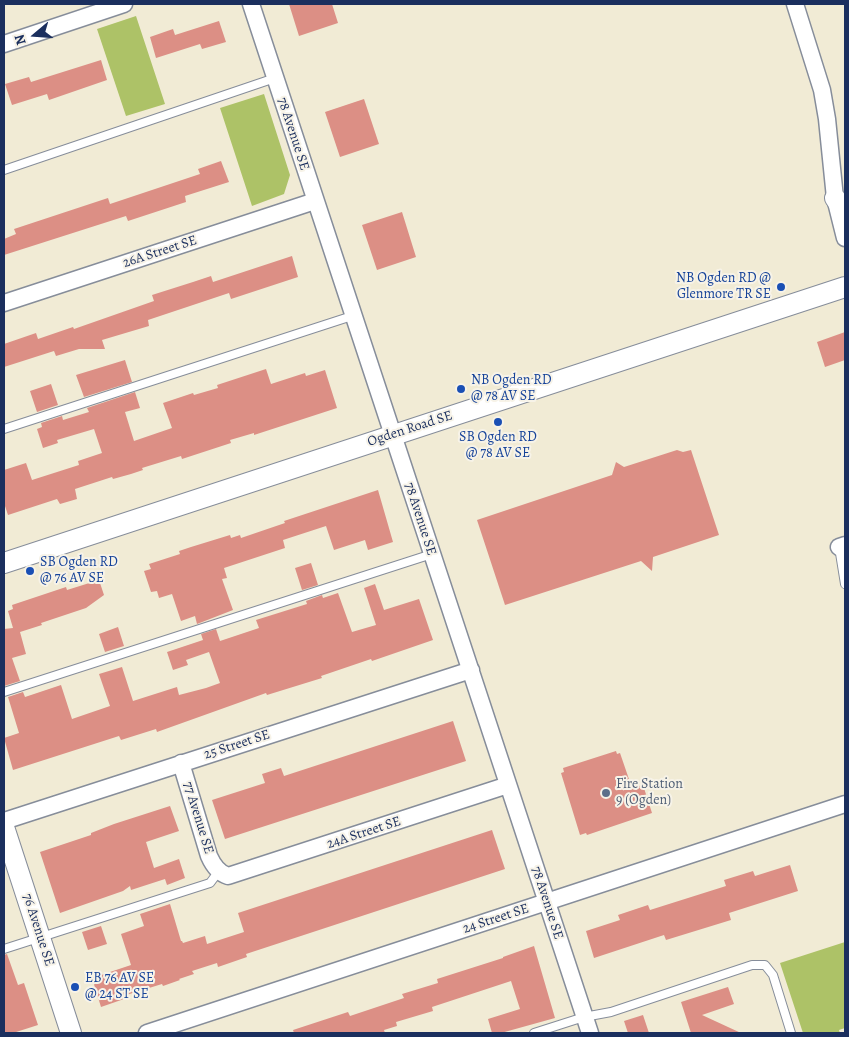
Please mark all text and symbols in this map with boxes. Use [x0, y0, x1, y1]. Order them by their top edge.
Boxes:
north arrow [10, 10, 60, 60]
text: N [10, 32, 31, 48]
street label: 78 Avenue SE [273, 95, 313, 173]
street label: 26A Street SE [121, 232, 199, 272]
place label: NB Ogden RD @ Glenmore TR SE [676, 271, 771, 304]
marker: NB Ogden RD @ Glenmore TR SE [775, 281, 787, 293]
place label: NB Ogden RD @ 78 AV SE [471, 373, 552, 406]
marker: NB Ogden RD @ 78 AV SE [455, 383, 467, 395]
street label: Ogden Road SE [365, 407, 455, 451]
marker: SB Ogden RD @ 78 AV SE [492, 416, 504, 428]
place label: SB Ogden RD @ 78 AV SE [459, 430, 537, 462]
street label: 78 Avenue SE [400, 480, 440, 558]
place label: SB Ogden RD @ 76 AV SE [40, 555, 118, 588]
marker: SB Ogden RD @ 76 AV SE [24, 565, 36, 577]
street label: 25 Street SE [202, 726, 272, 764]
place label: Fire Station 9 (Ogden) [616, 777, 683, 810]
street label: 77 Avenue SE [179, 780, 217, 856]
marker: Fire Station 9 (Ogden) [600, 787, 612, 799]
street label: 24A Street SE [325, 813, 403, 853]
street label: 78 Avenue SE [527, 864, 567, 942]
street label: 76 Avenue SE [18, 892, 58, 968]
street label: 24 Street SE [461, 900, 531, 938]
place label: EB 76 AV SE @ 24 ST SE [85, 971, 154, 1004]
marker: EB 76 AV SE @ 24 ST SE [69, 981, 81, 993]

